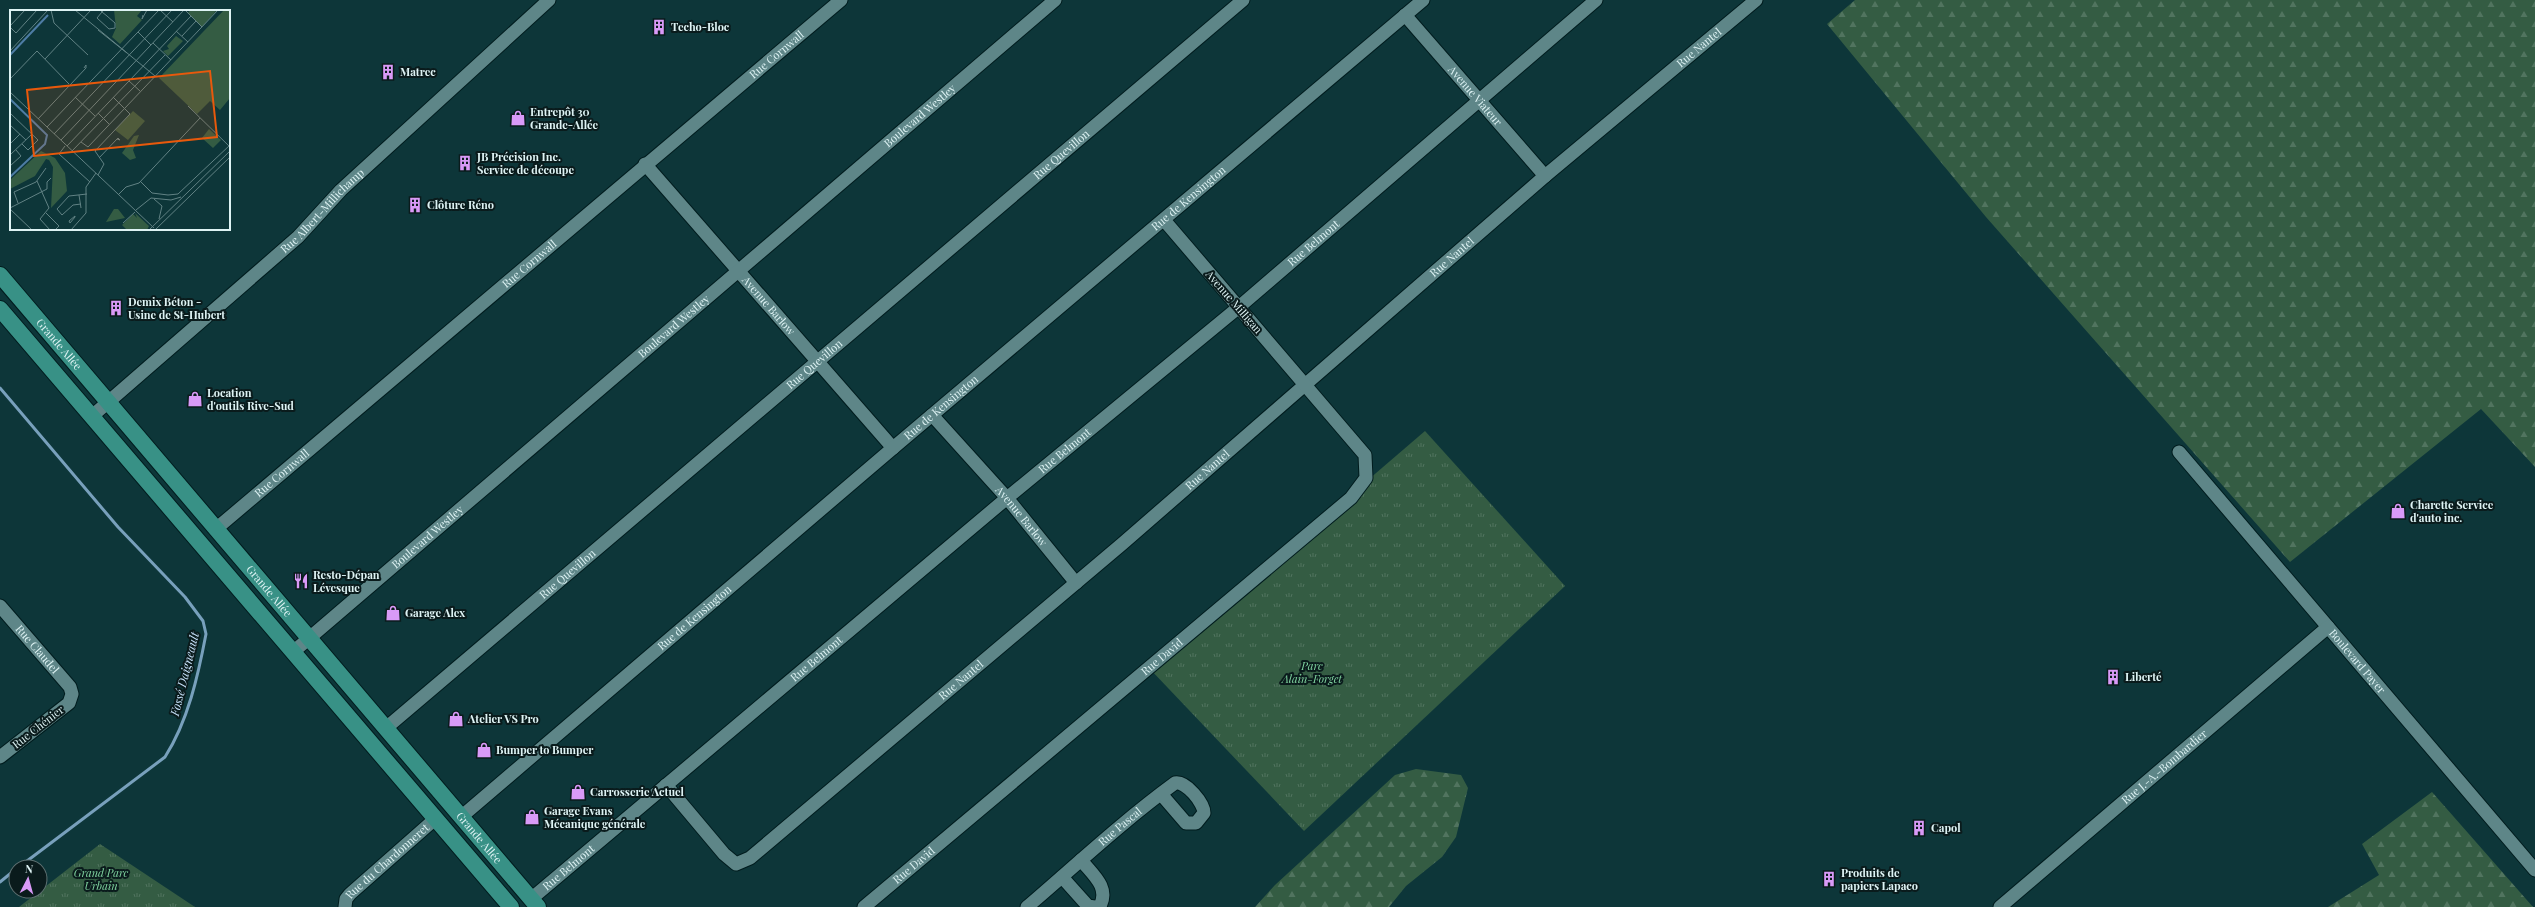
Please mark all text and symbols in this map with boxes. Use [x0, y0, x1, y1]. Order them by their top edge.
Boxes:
inset map [10, 10, 230, 230]
building icon: Techo-Bloc [650, 18, 668, 36]
place label: Techo-Bloc [671, 19, 730, 34]
street label: Rue Nantel [1673, 24, 1724, 70]
street label: Rue Cornwall [746, 27, 807, 82]
street label: Avenue Viateur [1445, 61, 1506, 129]
building icon: Matrec [379, 63, 397, 81]
place label: Matrec [400, 64, 436, 79]
street label: Boulevard Westley [881, 80, 959, 150]
place label: Entrepôt 30 Grande-Allée [530, 104, 599, 132]
shop icon: Entrepôt 30 Grande-Allée [509, 109, 527, 127]
street label: Rue Quevillon [1030, 126, 1093, 182]
place label: JB Précision Inc. Service de découpe [476, 149, 574, 177]
building icon: JB Précision Inc. Service de découpe [456, 154, 474, 172]
street label: Rue de Kensington [1148, 162, 1229, 234]
street label: Rue Albert-Millichamp [277, 165, 367, 256]
building icon: Clôture Réno [406, 196, 424, 214]
place label: Clôture Réno [427, 197, 494, 212]
street label: Rue Belmont [1284, 216, 1342, 269]
street label: Rue Nantel [1426, 233, 1477, 280]
street label: Rue Cornwall [498, 236, 559, 291]
street label: Avenue Milligan [1202, 266, 1266, 337]
street label: Avenue Barlow [739, 272, 799, 338]
street label: Boulevard Westley [634, 291, 713, 361]
place label: Demix Béton - Usine de St-Hubert [128, 294, 225, 322]
building icon: Demix Béton - Usine de St-Hubert [107, 299, 125, 317]
street label: Grande Allée [33, 315, 86, 373]
street label: Rue Quevillon [783, 335, 846, 392]
street label: Rue de Kensington [900, 371, 981, 443]
place label: Location d'outils Rive-Sud [207, 385, 294, 413]
shop icon: Location d'outils Rive-Sud [186, 390, 204, 408]
street label: Rue Belmont [1035, 424, 1094, 476]
street label: Rue Cornwall [251, 445, 312, 500]
street label: Rue Nantel [1182, 446, 1232, 493]
street label: Avenue Barlow [992, 482, 1051, 549]
place label: Charette Service d'auto inc. [2410, 497, 2494, 525]
street label: Boulevard Westley [388, 501, 467, 571]
shop icon: Charette Service d'auto inc. [2389, 502, 2407, 520]
street label: Rue Quevillon [536, 545, 599, 602]
street label: Grande Allée [243, 562, 296, 620]
place label: Resto-Dépan Lévesque [313, 567, 380, 595]
restaurant icon: Resto-Dépan Lévesque [292, 572, 310, 590]
street label: Rue de Kensington [654, 581, 735, 653]
shop icon: Garage Alex [384, 604, 402, 622]
place label: Garage Alex [405, 605, 465, 620]
street label: Rue Claudel [12, 621, 63, 676]
street label: Boulevard Payer [2326, 626, 2389, 697]
water label: Fossé Daigneault [166, 629, 202, 718]
street label: Rue Belmont [787, 632, 845, 685]
street label: Rue David [1137, 634, 1186, 678]
street label: Rue Nantel [935, 656, 986, 703]
park label: Parc Alain-Forget [1281, 658, 1343, 686]
building icon: Liberté [2104, 668, 2122, 686]
place label: Liberté [2125, 669, 2162, 684]
street label: Rue Chénier [9, 702, 67, 752]
shop icon: Atelier VS Pro [447, 710, 465, 728]
place label: Atelier VS Pro [467, 711, 539, 726]
street label: Rue J.-A.-Bombardier [2118, 726, 2210, 807]
shop icon: Bumper to Bumper [475, 741, 493, 759]
place label: Bumper to Bumper [496, 742, 594, 757]
shop icon: Carrosserie Actuel [569, 783, 587, 801]
place label: Carrosserie Actuel [590, 784, 685, 799]
place label: Garage Evans Mécanique générale [544, 803, 646, 831]
street label: Rue Pascal [1095, 803, 1145, 849]
street label: Grande Allée [453, 808, 506, 867]
shop icon: Garage Evans Mécanique générale [523, 808, 541, 826]
building icon: Capol [1910, 819, 1928, 837]
street label: Rue du Chardonneret [341, 820, 432, 901]
place label: Capol [1931, 820, 1961, 835]
street label: Rue Belmont [539, 841, 597, 893]
street label: Rue David [889, 843, 938, 887]
north arrow [8, 859, 48, 899]
text: N [24, 861, 34, 876]
park label: Grand Parc Urbain [74, 865, 128, 893]
place label: Produits de papiers Lapaco [1841, 865, 1918, 893]
building icon: Produits de papiers Lapaco [1820, 870, 1838, 888]

